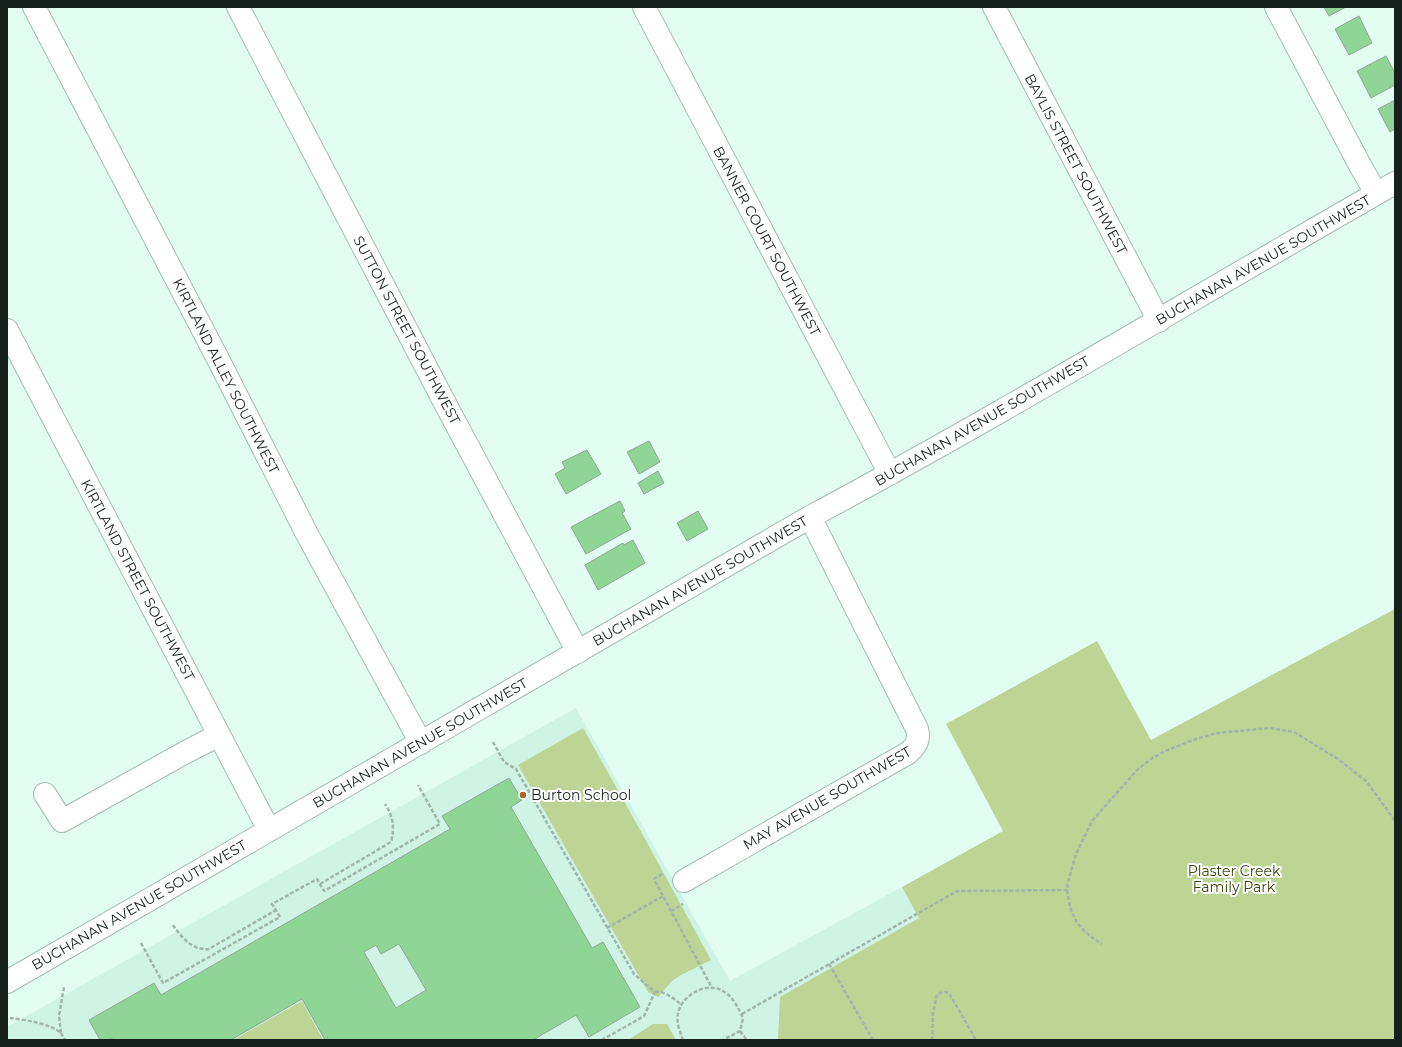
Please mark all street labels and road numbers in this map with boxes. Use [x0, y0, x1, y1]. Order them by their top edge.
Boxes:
street label: BAYLIS STREET SOUTHWEST [1021, 71, 1131, 257]
street label: BANNER COURT SOUTHWEST [709, 143, 825, 339]
street label: BUCHANAN AVENUE SOUTHWEST [1152, 191, 1374, 329]
street label: SUTTON STREET SOUTHWEST [349, 233, 465, 427]
street label: KIRTLAND ALLEY SOUTHWEST [169, 275, 283, 477]
street label: BUCHANAN AVENUE SOUTHWEST [871, 352, 1093, 490]
street label: KIRTLAND STREET SOUTHWEST [77, 476, 199, 684]
street label: BUCHANAN AVENUE SOUTHWEST [589, 512, 811, 650]
street label: BUCHANAN AVENUE SOUTHWEST [309, 674, 531, 812]
street label: MAY AVENUE SOUTHWEST [740, 742, 914, 854]
street label: BUCHANAN AVENUE SOUTHWEST [28, 836, 250, 974]

